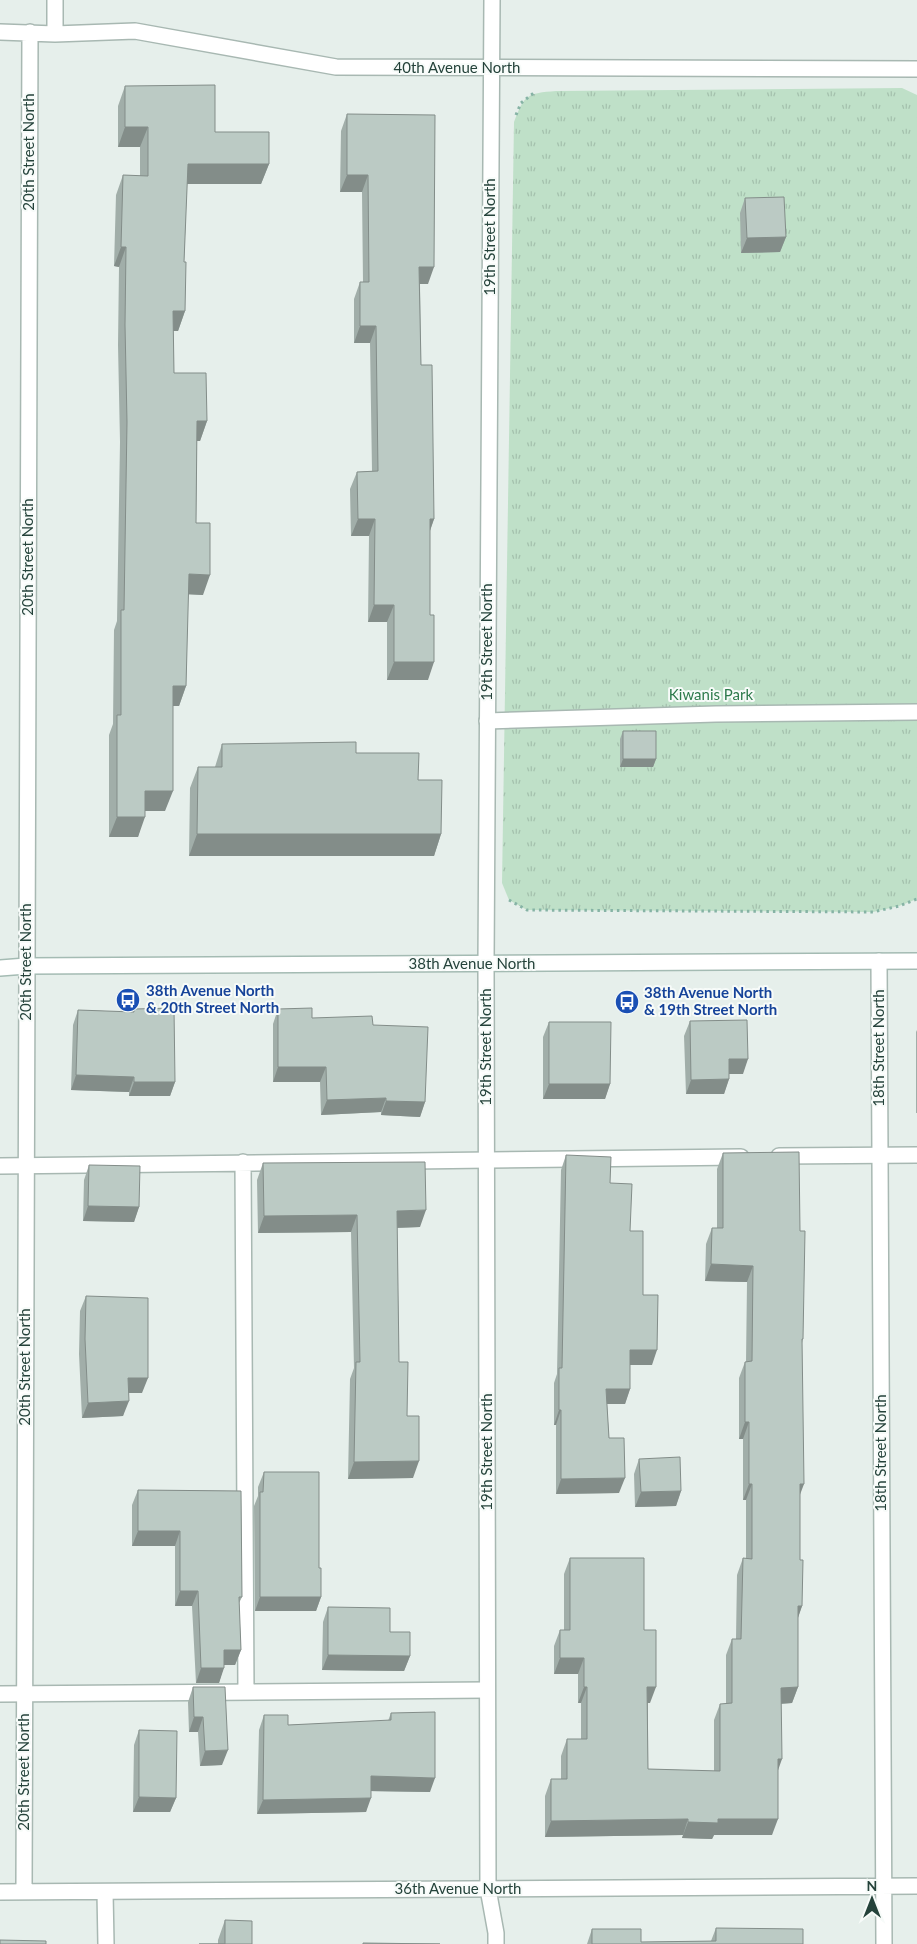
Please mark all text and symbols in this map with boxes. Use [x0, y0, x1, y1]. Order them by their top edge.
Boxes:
street label: 40th Avenue North [394, 58, 520, 76]
street label: 20th Street North [19, 93, 37, 211]
street label: 19th Street North [480, 178, 498, 296]
street label: 20th Street North [18, 498, 36, 616]
street label: 19th Street North [477, 583, 495, 701]
park label: Kiwanis Park [669, 685, 754, 703]
street label: 20th Street North [16, 903, 34, 1021]
street label: 38th Avenue North [409, 954, 535, 972]
place label: 38th Avenue North & 20th Street North [146, 981, 279, 1016]
place label: 38th Avenue North & 19th Street North [644, 983, 777, 1018]
bus stop icon: 38th Avenue North & 20th Street North [115, 987, 141, 1013]
street label: 19th Street North [476, 988, 494, 1106]
bus stop icon: 38th Avenue North & 19th Street North [614, 989, 640, 1015]
street label: 18th Street North [869, 989, 887, 1107]
street label: 20th Street North [15, 1308, 33, 1426]
street label: 19th Street North [477, 1393, 495, 1511]
street label: 18th Street North [871, 1394, 889, 1512]
street label: 20th Street North [14, 1713, 32, 1831]
north arrow [847, 1874, 897, 1924]
text: N [867, 1877, 877, 1894]
street label: 36th Avenue North [395, 1879, 521, 1897]

